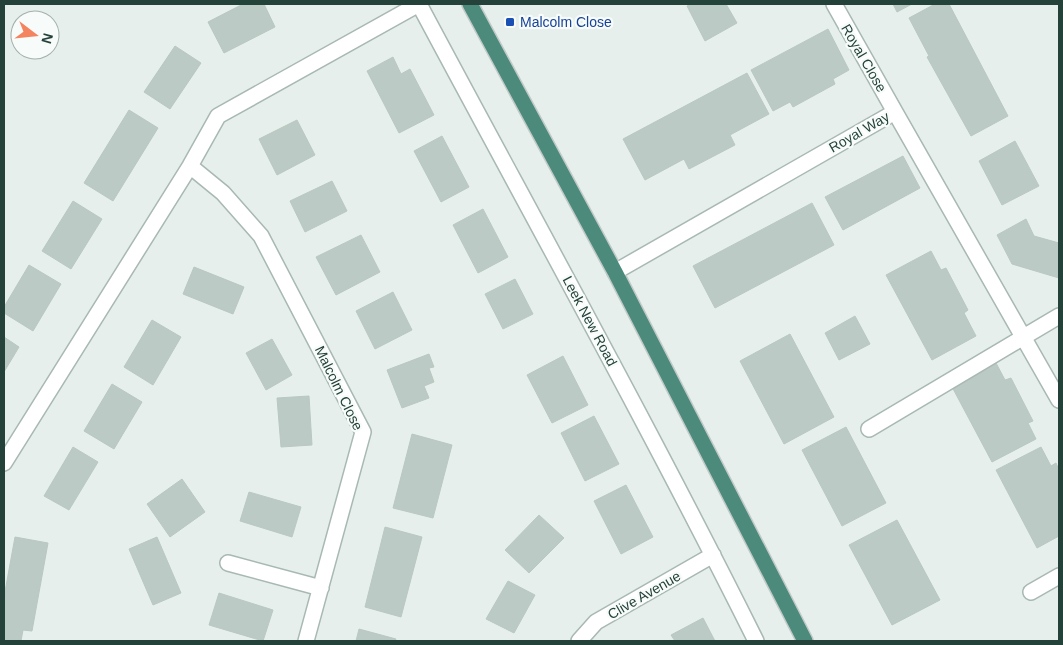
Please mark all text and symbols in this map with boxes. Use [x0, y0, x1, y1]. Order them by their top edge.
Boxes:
north arrow [10, 10, 60, 60]
place label: Malcolm Close [520, 14, 612, 30]
marker: Malcolm Close [504, 16, 516, 28]
street label: Royal Close [838, 21, 890, 95]
text: N [38, 32, 57, 46]
street label: Royal Way [826, 108, 892, 156]
street label: Leek New Road [560, 273, 620, 369]
street label: Malcolm Close [312, 343, 366, 433]
street label: Clive Avenue [605, 568, 683, 622]

